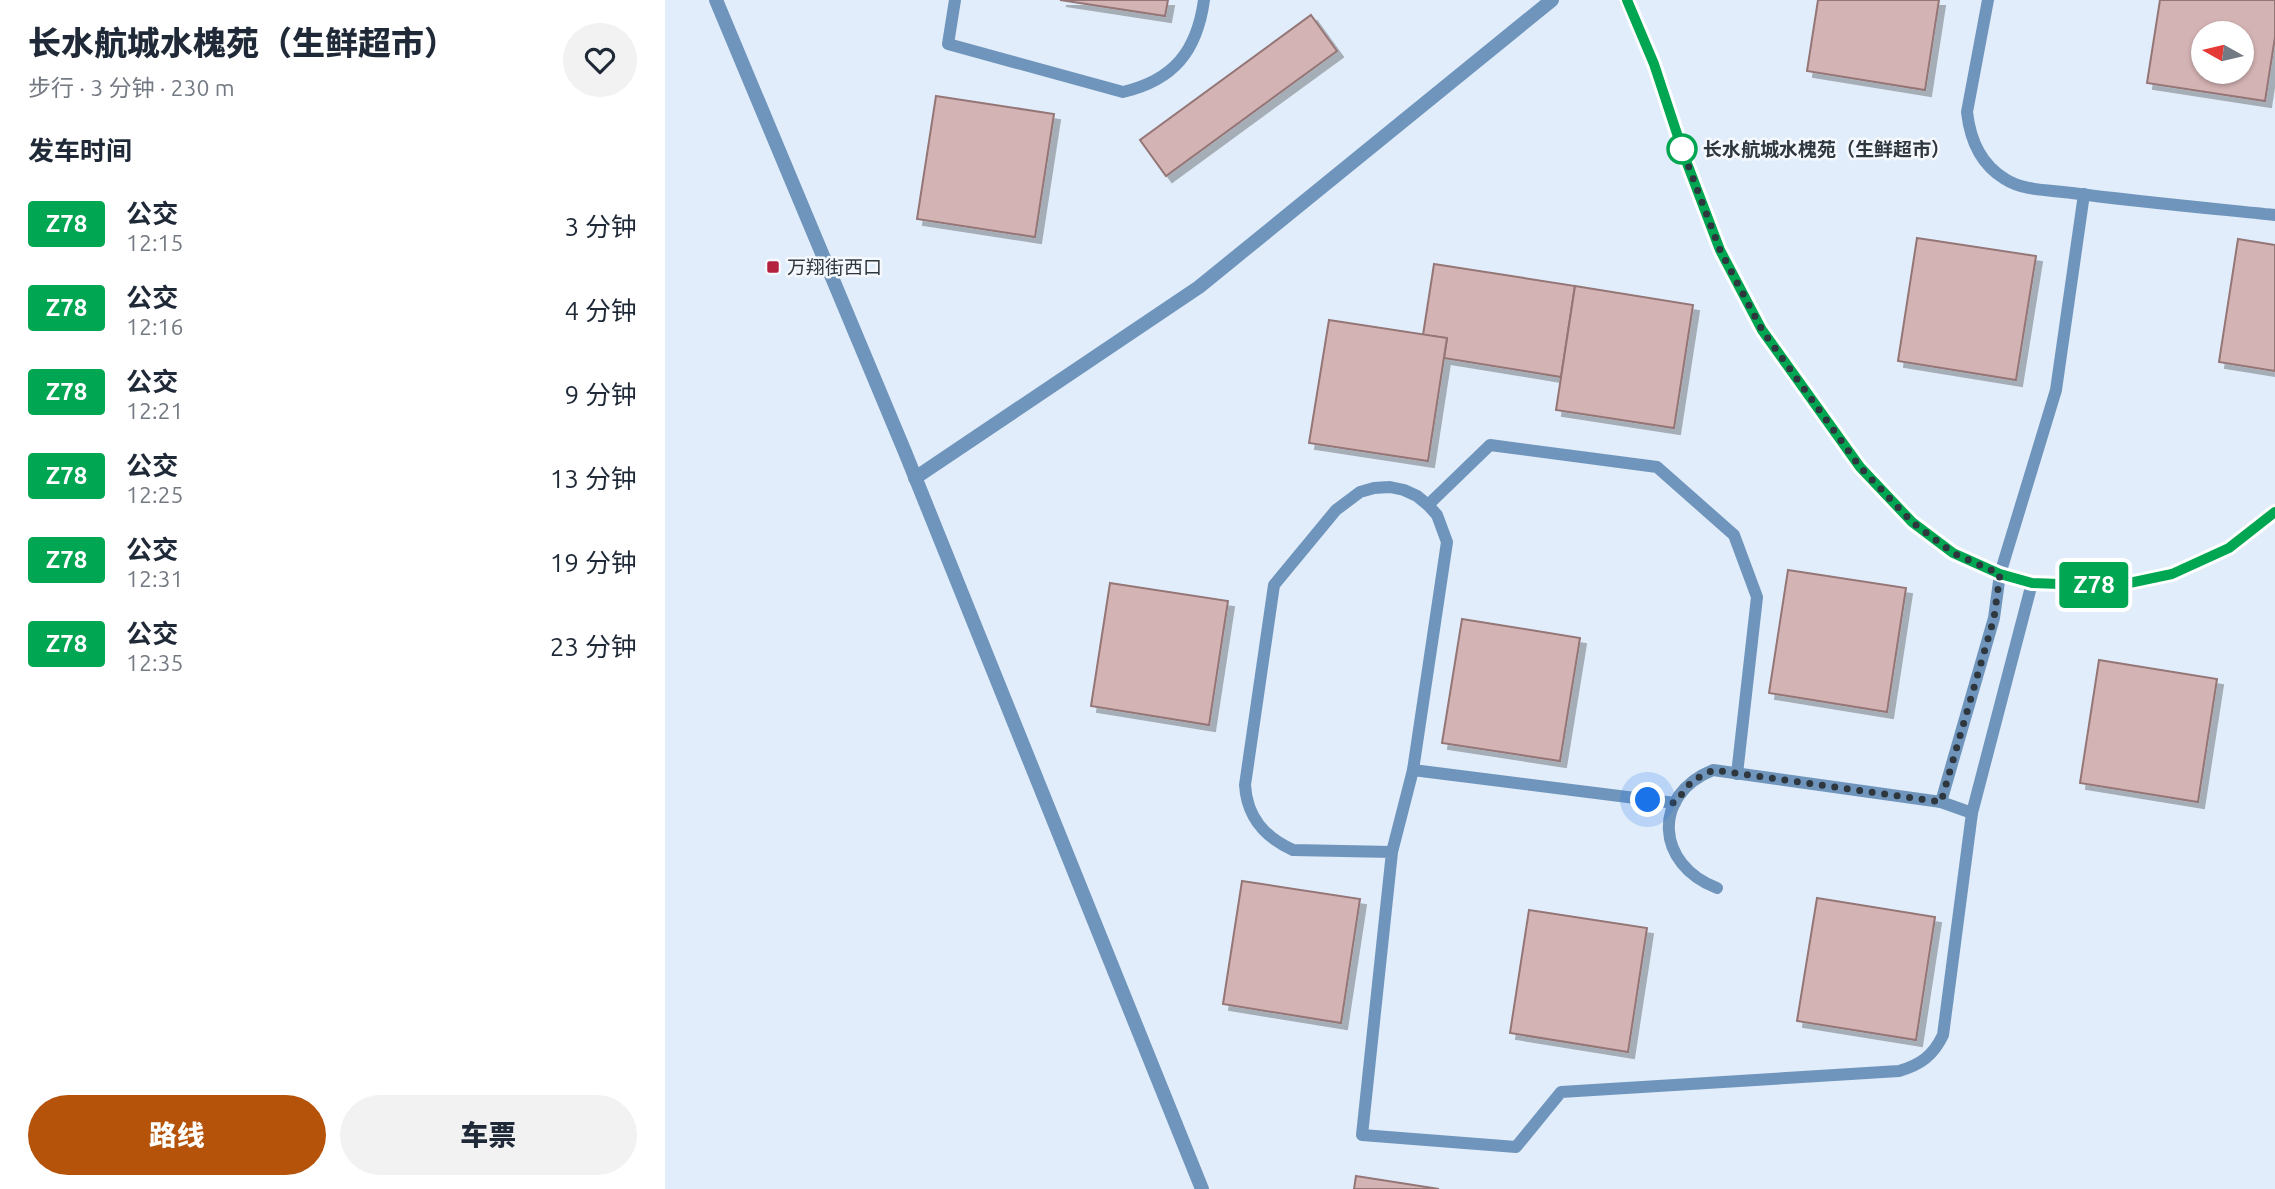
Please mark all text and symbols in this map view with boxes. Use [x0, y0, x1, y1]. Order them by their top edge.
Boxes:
north arrow [2191, 21, 2254, 84]
map controls [2191, 21, 2254, 84]
button: heart [563, 23, 637, 97]
text: 长水航城水槐苑（生鲜超市） [28, 24, 457, 61]
text: 步行 · 3 分钟 · 230 m [28, 75, 235, 100]
marker: 长水航城水槐苑（生鲜超市） [1667, 134, 1697, 164]
text: 发车时间 [28, 136, 132, 165]
place label: 长水航城水槐苑（生鲜超市） [1703, 138, 1950, 160]
text: 公交 [126, 199, 178, 228]
text: Z78 [46, 210, 87, 237]
text: 3 分钟 [564, 212, 637, 241]
text: 12:15 [126, 230, 184, 255]
place label: 万翔街西口 [787, 256, 882, 278]
marker: 万翔街西口 [765, 259, 781, 275]
text: 公交 [126, 283, 178, 312]
text: Z78 [46, 294, 87, 321]
text: 4 分钟 [564, 296, 637, 325]
text: 12:16 [126, 314, 184, 339]
text: 公交 [126, 367, 178, 396]
text: Z78 [46, 378, 87, 405]
text: 9 分钟 [564, 380, 637, 409]
text: 12:21 [126, 398, 184, 423]
text: 公交 [126, 451, 178, 480]
text: Z78 [46, 462, 87, 489]
text: 13 分钟 [550, 464, 637, 493]
text: 12:25 [126, 482, 184, 507]
text: 公交 [126, 535, 178, 564]
text: Z78 [46, 546, 87, 573]
text: 19 分钟 [550, 548, 637, 577]
line badge: Z78 [2054, 562, 2134, 608]
text: 12:31 [126, 566, 184, 591]
text: Z78 [2073, 571, 2115, 598]
text: 公交 [126, 619, 178, 648]
text: Z78 [46, 630, 87, 657]
text: 23 分钟 [550, 632, 637, 661]
text: 12:35 [126, 650, 184, 675]
your location [1630, 782, 1665, 817]
button: 路线 [28, 1095, 326, 1175]
button: 车票 [340, 1095, 637, 1175]

